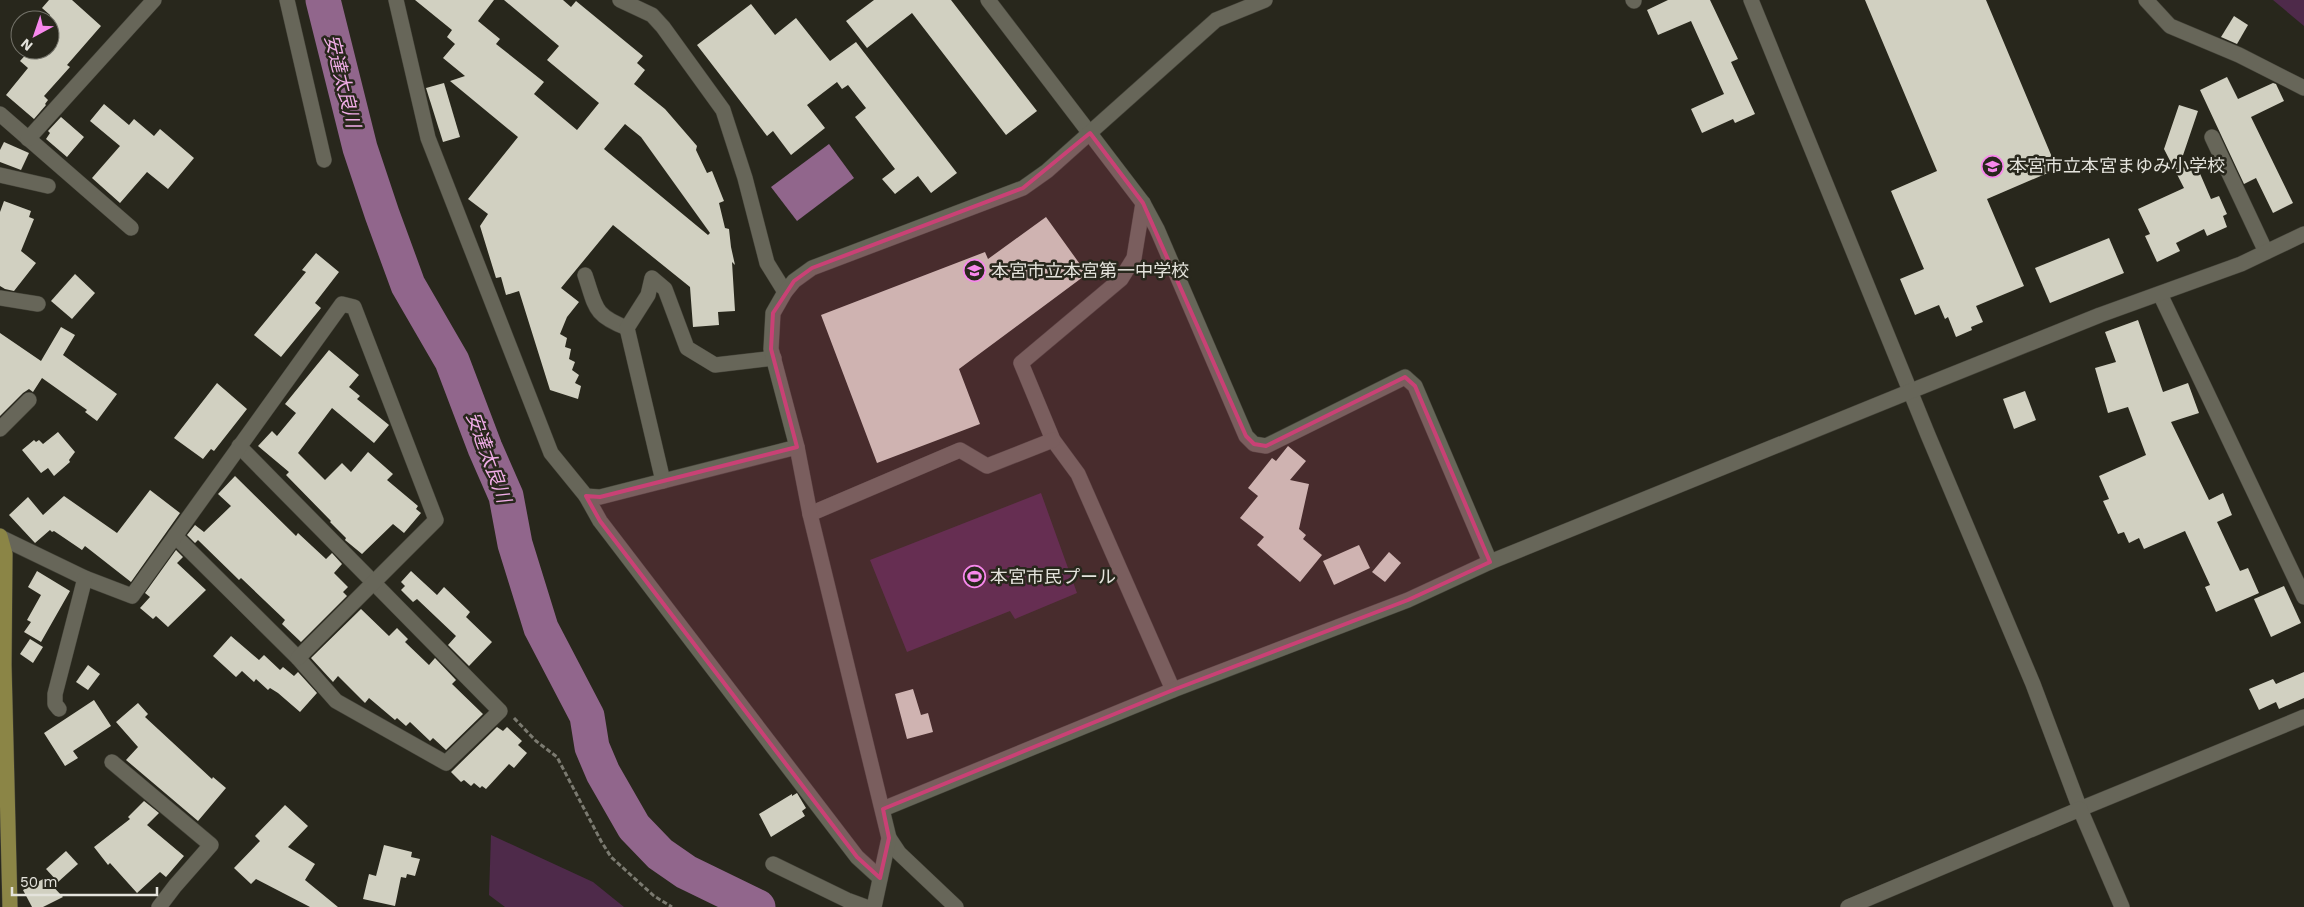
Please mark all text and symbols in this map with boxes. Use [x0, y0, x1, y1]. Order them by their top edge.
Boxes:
north arrow [10, 10, 60, 60]
water label: 安達太良川 [320, 32, 366, 132]
text: N [18, 35, 36, 54]
school or university icon: 本宮市立本宮まゆみ小学校 [1981, 154, 2005, 178]
place label: 本宮市立本宮まゆみ小学校 [2009, 155, 2225, 176]
school or university icon: 本宮市立本宮第一中学校 [963, 259, 987, 283]
place label: 本宮市立本宮第一中学校 [991, 260, 1189, 281]
water label: 安達太良川 [461, 409, 516, 508]
sports icon: 本宮市民プール [962, 565, 986, 589]
place label: 本宮市民プール [990, 566, 1116, 587]
scale bar [12, 864, 158, 896]
text: 50 m [20, 873, 57, 891]

